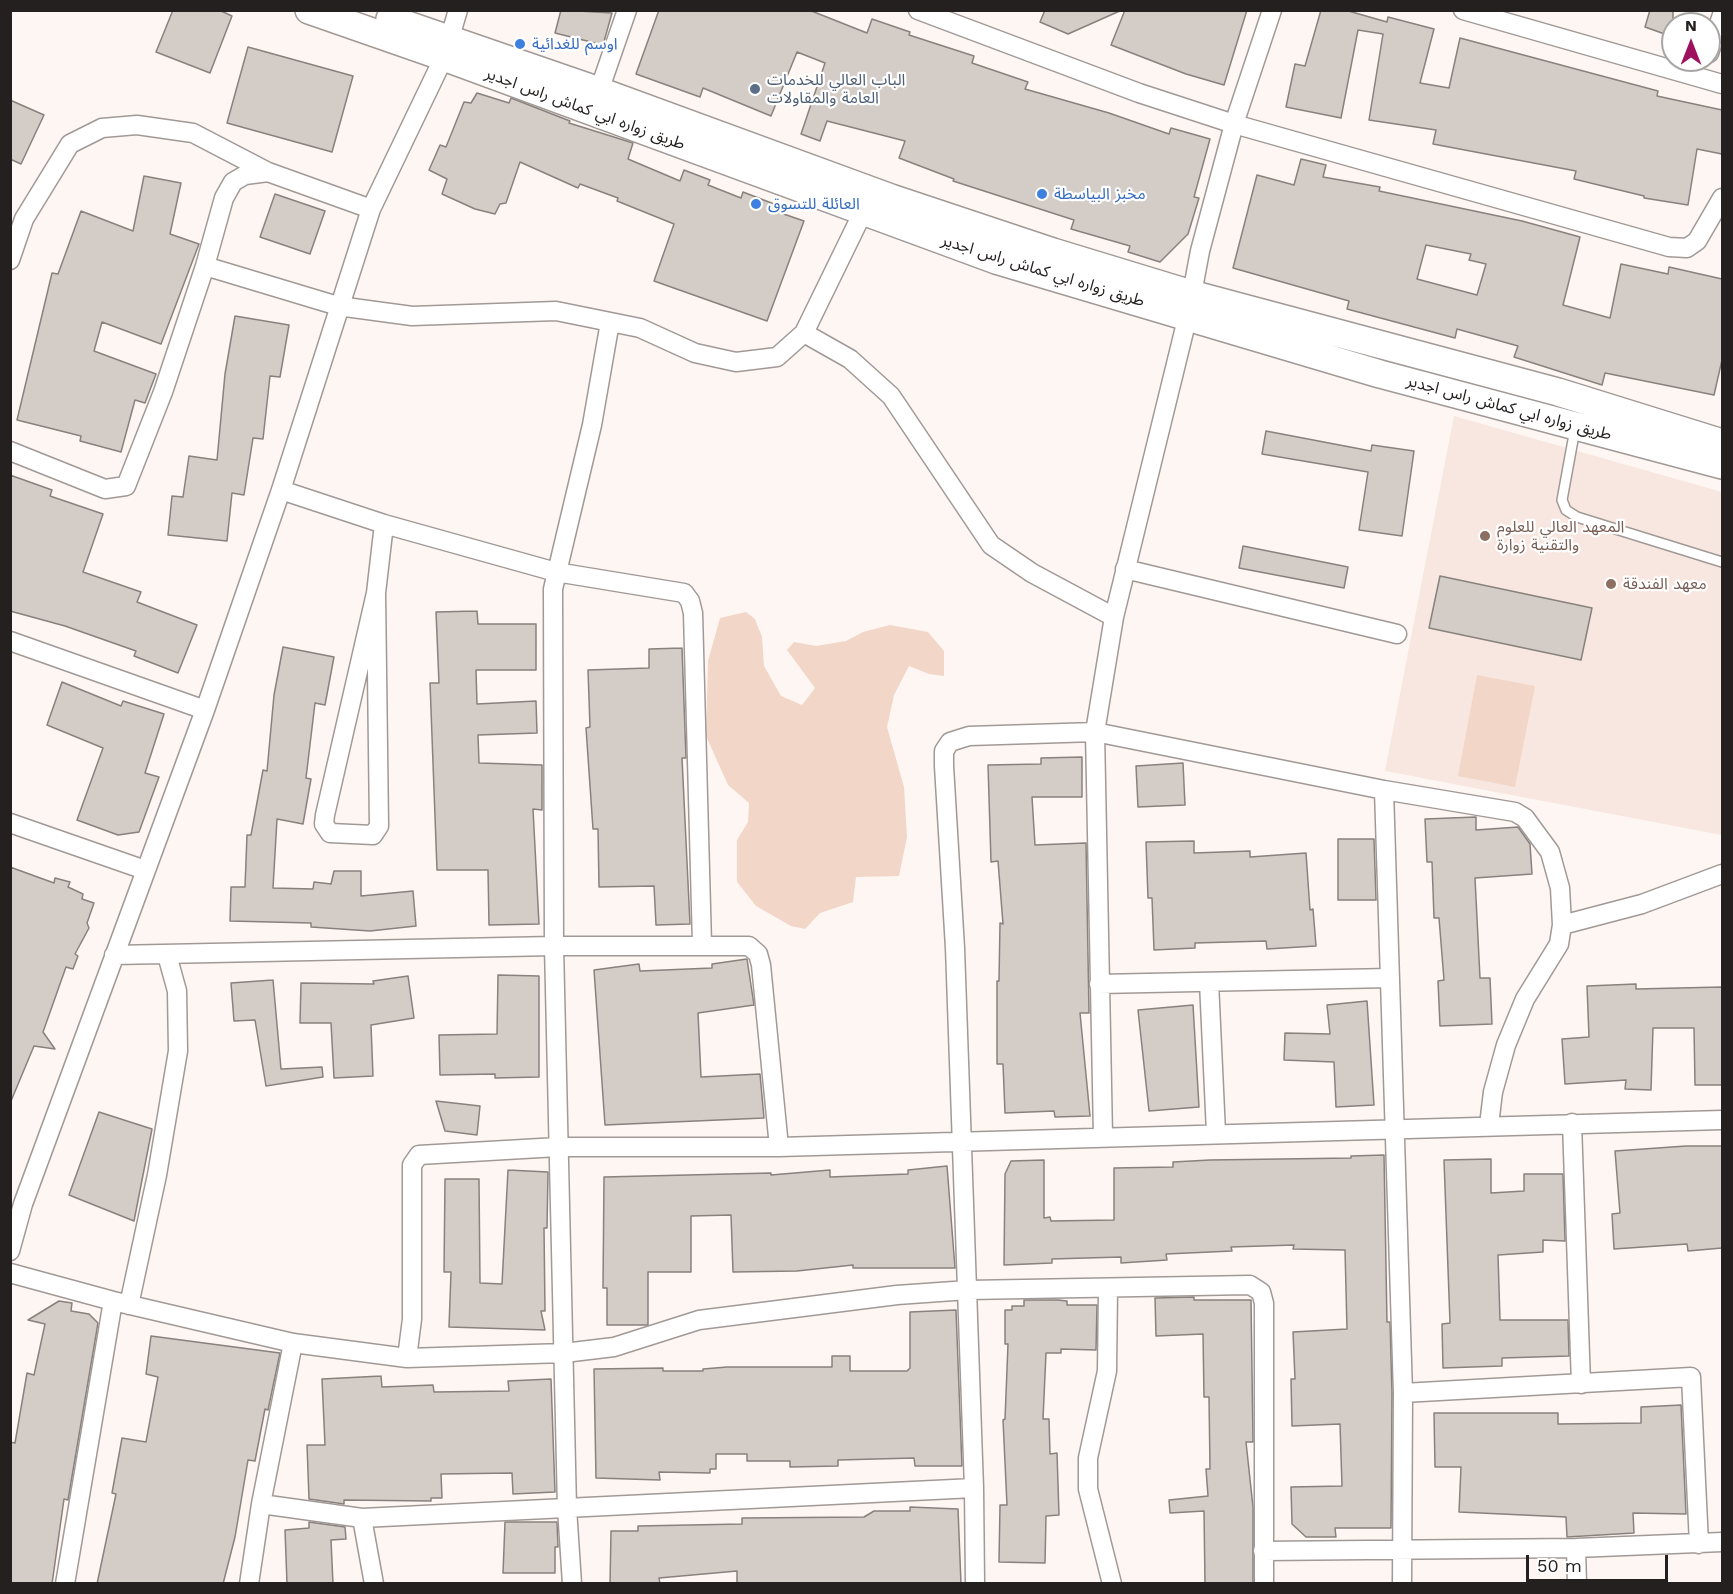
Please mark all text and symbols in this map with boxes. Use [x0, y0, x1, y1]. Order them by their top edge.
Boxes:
north arrow [1661, 12, 1721, 72]
text: N [1685, 16, 1697, 35]
place label: اوسم للغدائية [532, 34, 618, 54]
marker: اوسم للغدائية [513, 37, 527, 51]
street label: طريق زواره ابي كماش راس اجدير [482, 64, 688, 154]
place label: الباب العالي للخدمات العامة والمقاولات [767, 70, 905, 108]
marker: الباب العالي للخدمات العامة والمقاولات [748, 82, 762, 96]
place label: مخبز البياسطة [1054, 184, 1146, 204]
marker: مخبز البياسطة [1035, 187, 1049, 201]
place label: العائلة للتسوق [768, 194, 860, 214]
marker: العائلة للتسوق [749, 197, 763, 211]
street label: طريق زواره ابي كماش راس اجدير [939, 231, 1147, 311]
street label: طريق زواره ابي كماش راس اجدير [1404, 371, 1614, 445]
place label: المعهد العالي للعلوم والتقنية زوارة [1497, 517, 1624, 555]
marker: المعهد العالي للعلوم والتقنية زوارة [1478, 529, 1492, 543]
place label: معهد الفندقة [1623, 574, 1707, 594]
marker: معهد الفندقة [1604, 577, 1618, 591]
scale bar [1529, 1543, 1672, 1581]
text: 50 m [1537, 1555, 1582, 1576]

